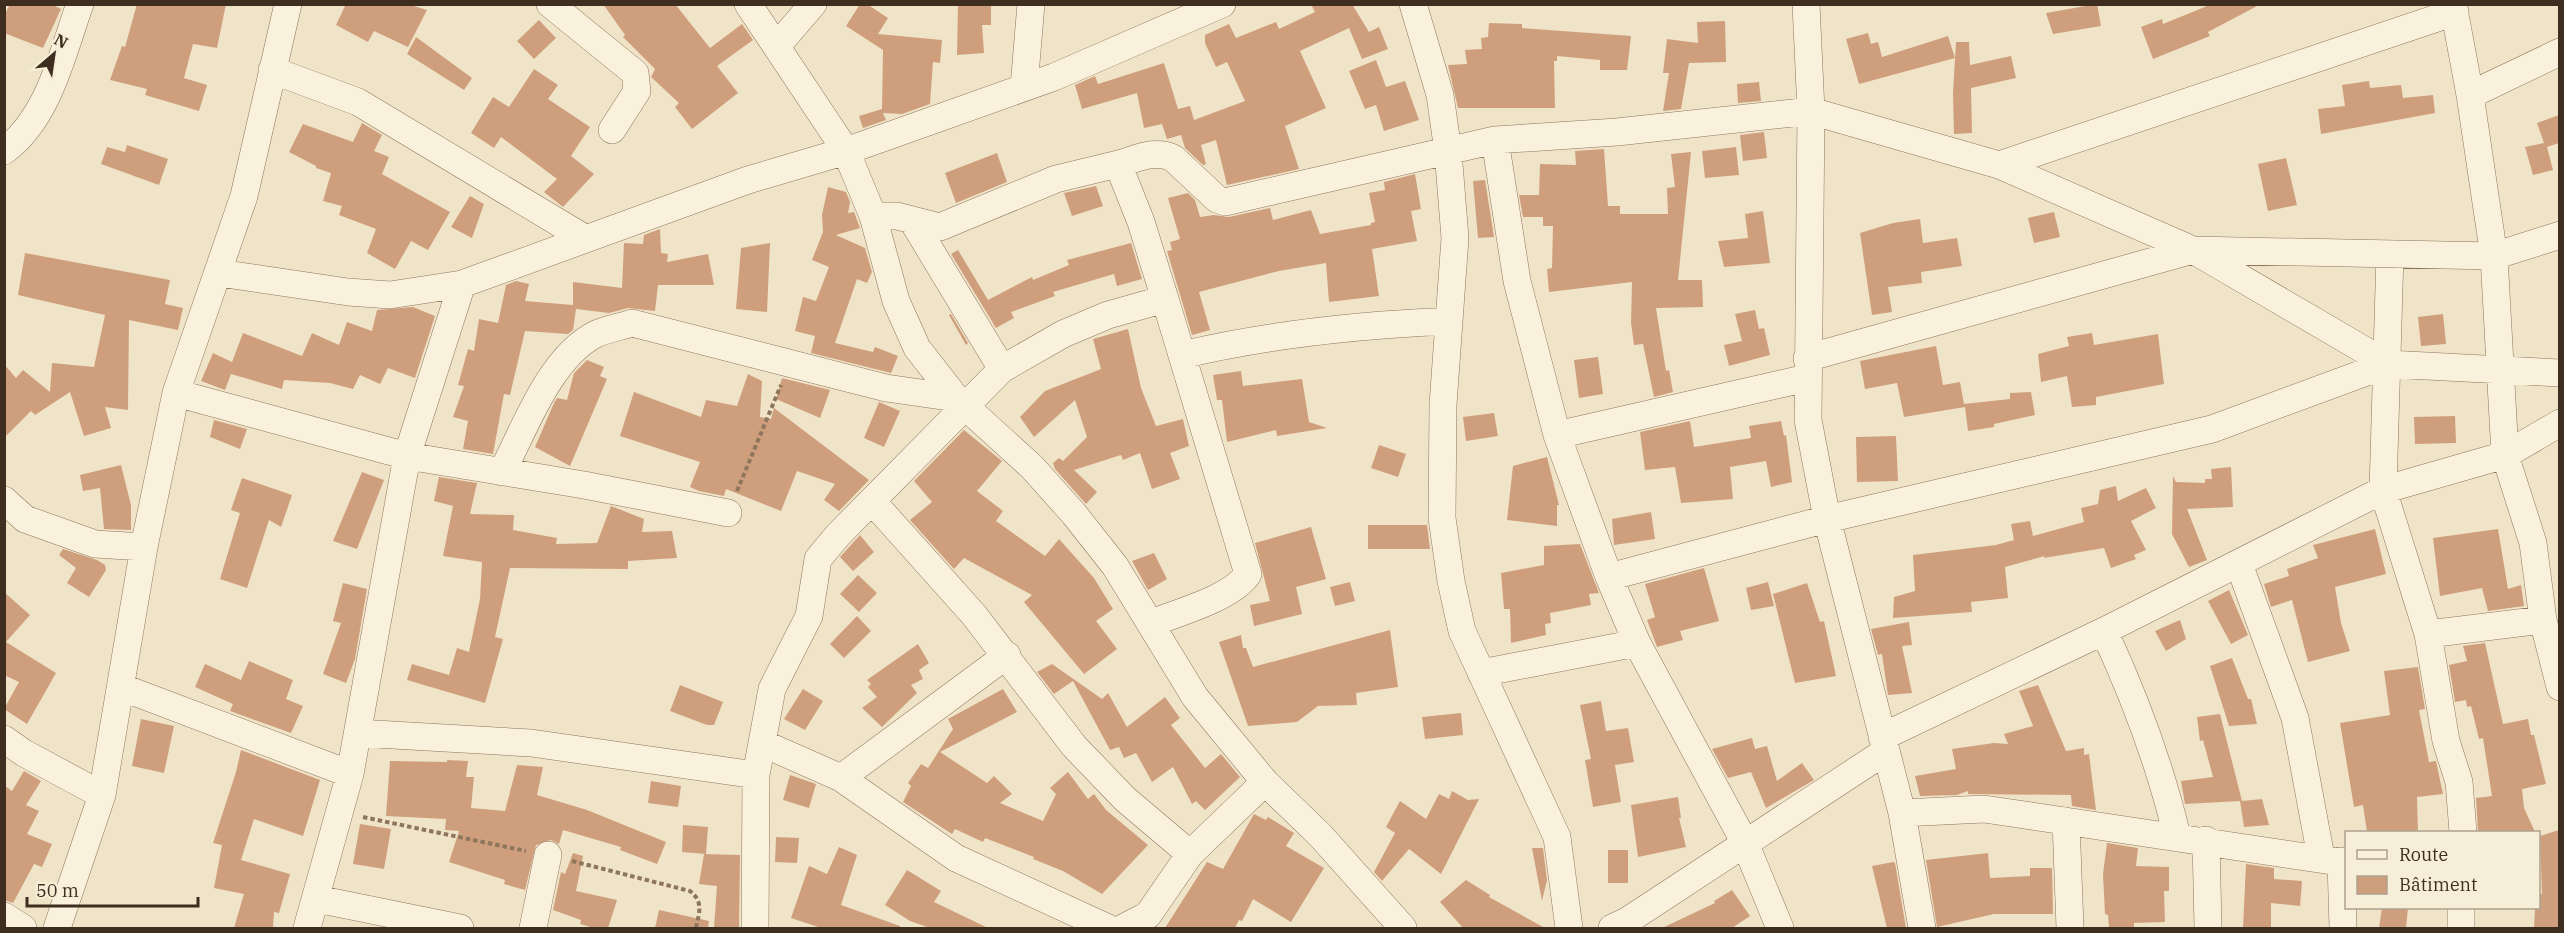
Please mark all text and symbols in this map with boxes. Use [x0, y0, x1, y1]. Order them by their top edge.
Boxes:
north arrow [24, 24, 84, 84]
text: N [51, 29, 72, 53]
legend [2345, 831, 2540, 909]
text: Route [2399, 843, 2448, 866]
scale bar [27, 870, 198, 908]
text: Bâtiment [2399, 873, 2477, 896]
text: 50 m [36, 879, 79, 902]

